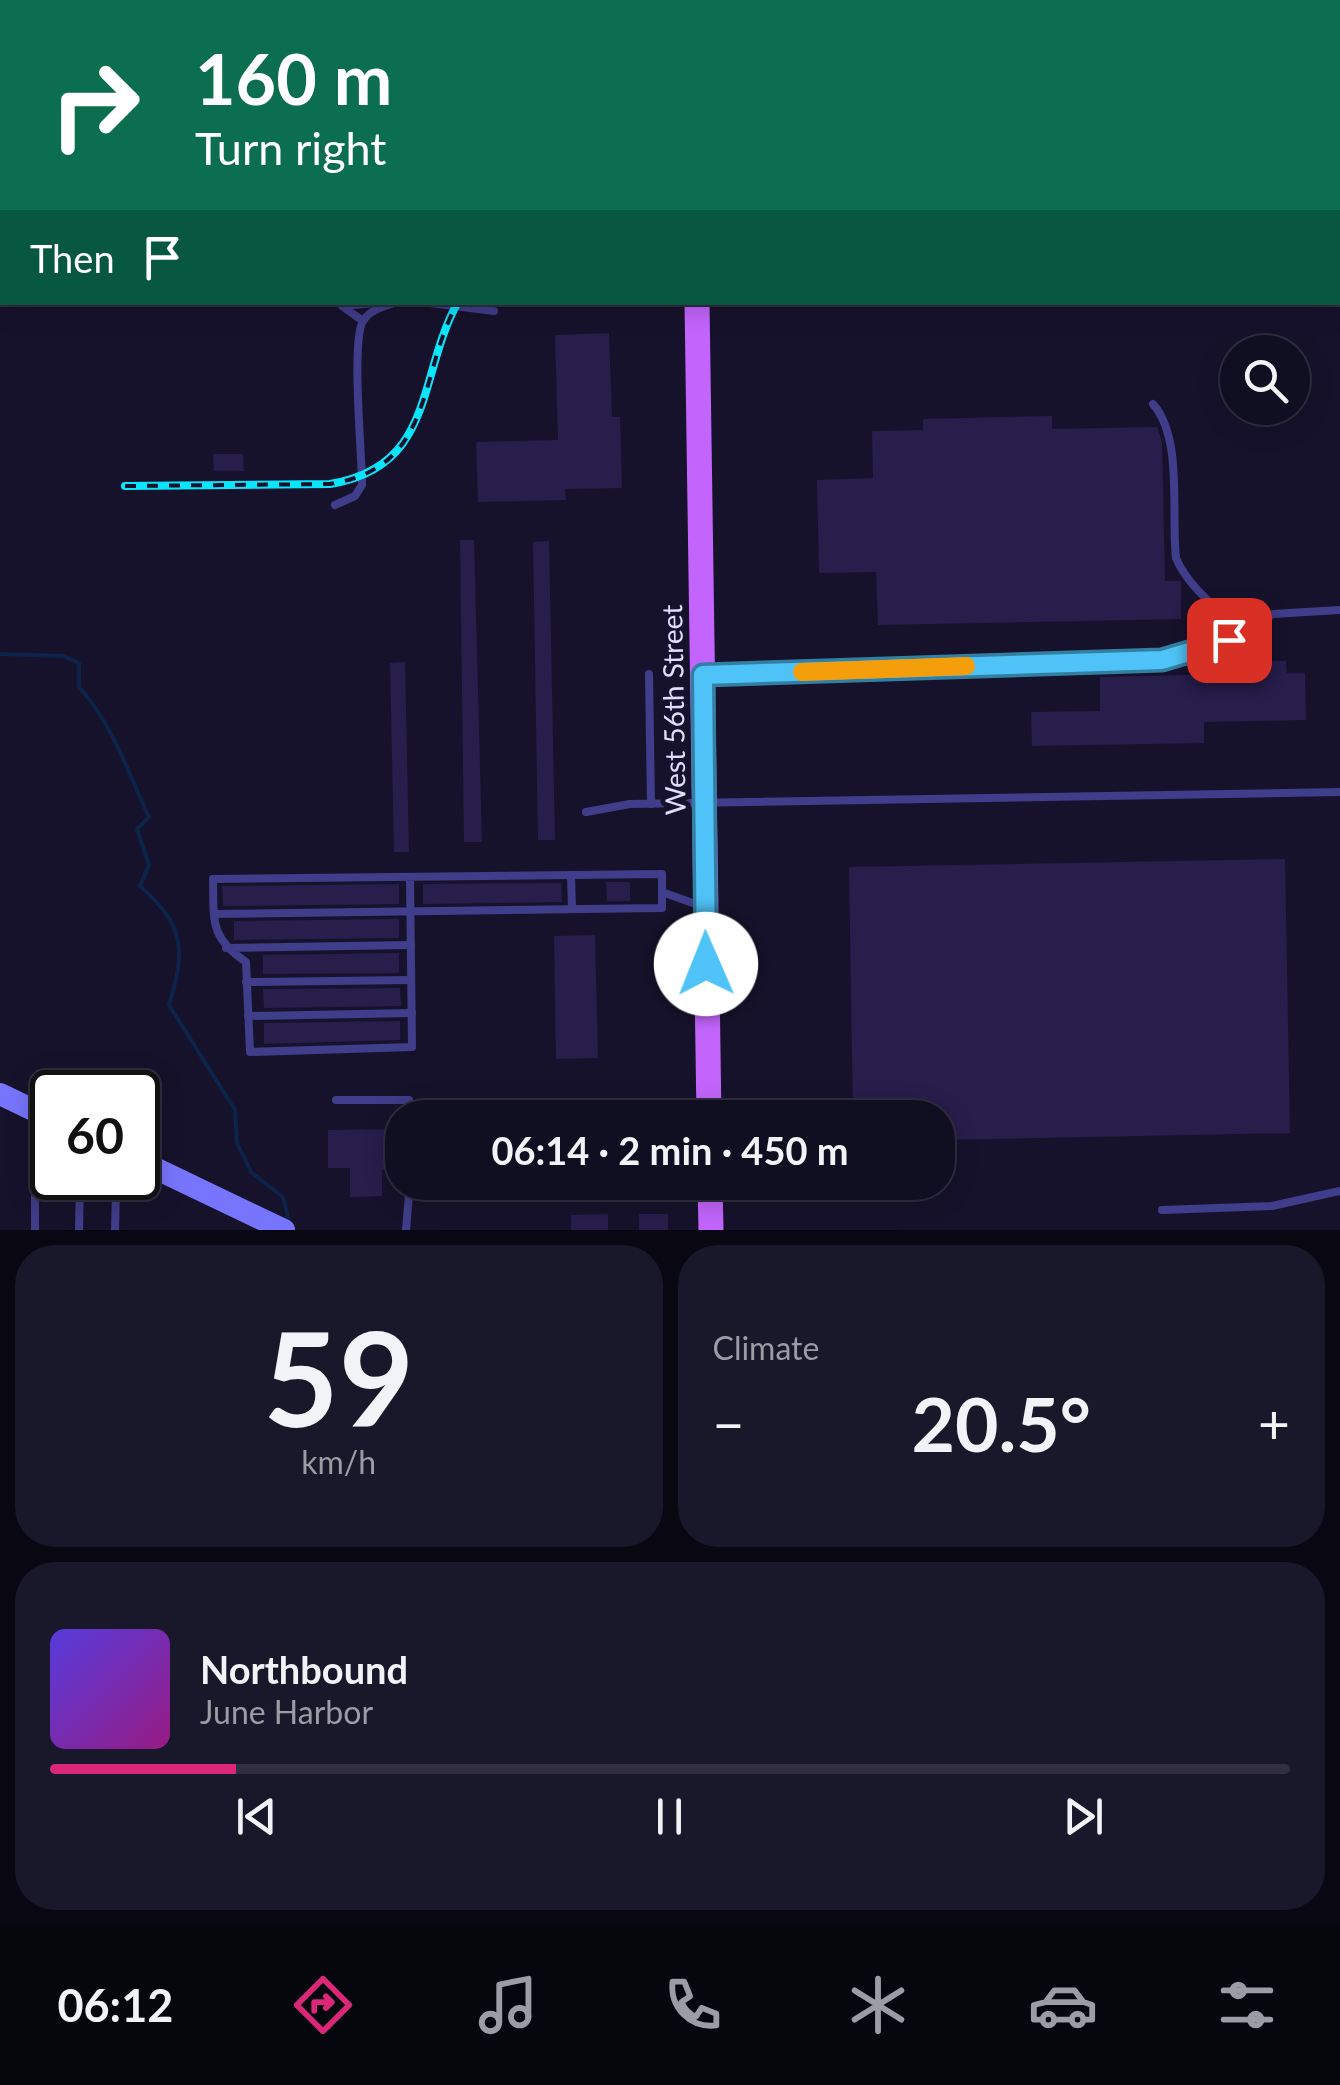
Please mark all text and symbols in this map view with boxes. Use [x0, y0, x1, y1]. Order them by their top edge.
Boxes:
text: 160 m [195, 36, 392, 120]
icon: right [30, 40, 160, 170]
text: Turn right [195, 121, 386, 175]
icon: arrive [135, 230, 190, 285]
text: Then [30, 235, 115, 281]
map controls [1220, 335, 1310, 425]
button: search [1220, 335, 1310, 425]
pin [1187, 598, 1272, 683]
street label: West 56th Street [654, 604, 692, 816]
icon: arrive [1202, 613, 1257, 668]
position arrow [654, 912, 758, 1016]
speed limit sign: 60 [30, 1070, 160, 1200]
text: 06:14 · 2 min · 450 m [491, 1127, 849, 1173]
text: 59 [263, 1299, 414, 1455]
text: Climate [713, 1328, 819, 1367]
text: 20.5° [912, 1378, 1091, 1468]
text: − [713, 1390, 744, 1456]
text: + [1258, 1390, 1290, 1456]
text: km/h [301, 1442, 376, 1481]
text: Northbound [200, 1646, 408, 1692]
text: June Harbor [200, 1692, 373, 1731]
icon: previous [229, 1789, 284, 1844]
icon: pause [642, 1789, 697, 1844]
icon: next [1056, 1789, 1111, 1844]
icon: directions [288, 1970, 358, 2040]
icon: music [473, 1970, 543, 2040]
icon: phone [658, 1970, 728, 2040]
icon: climate [843, 1970, 913, 2040]
icon: car [1028, 1970, 1098, 2040]
icon: filters [1212, 1970, 1282, 2040]
text: 06:12 [57, 1978, 173, 2032]

